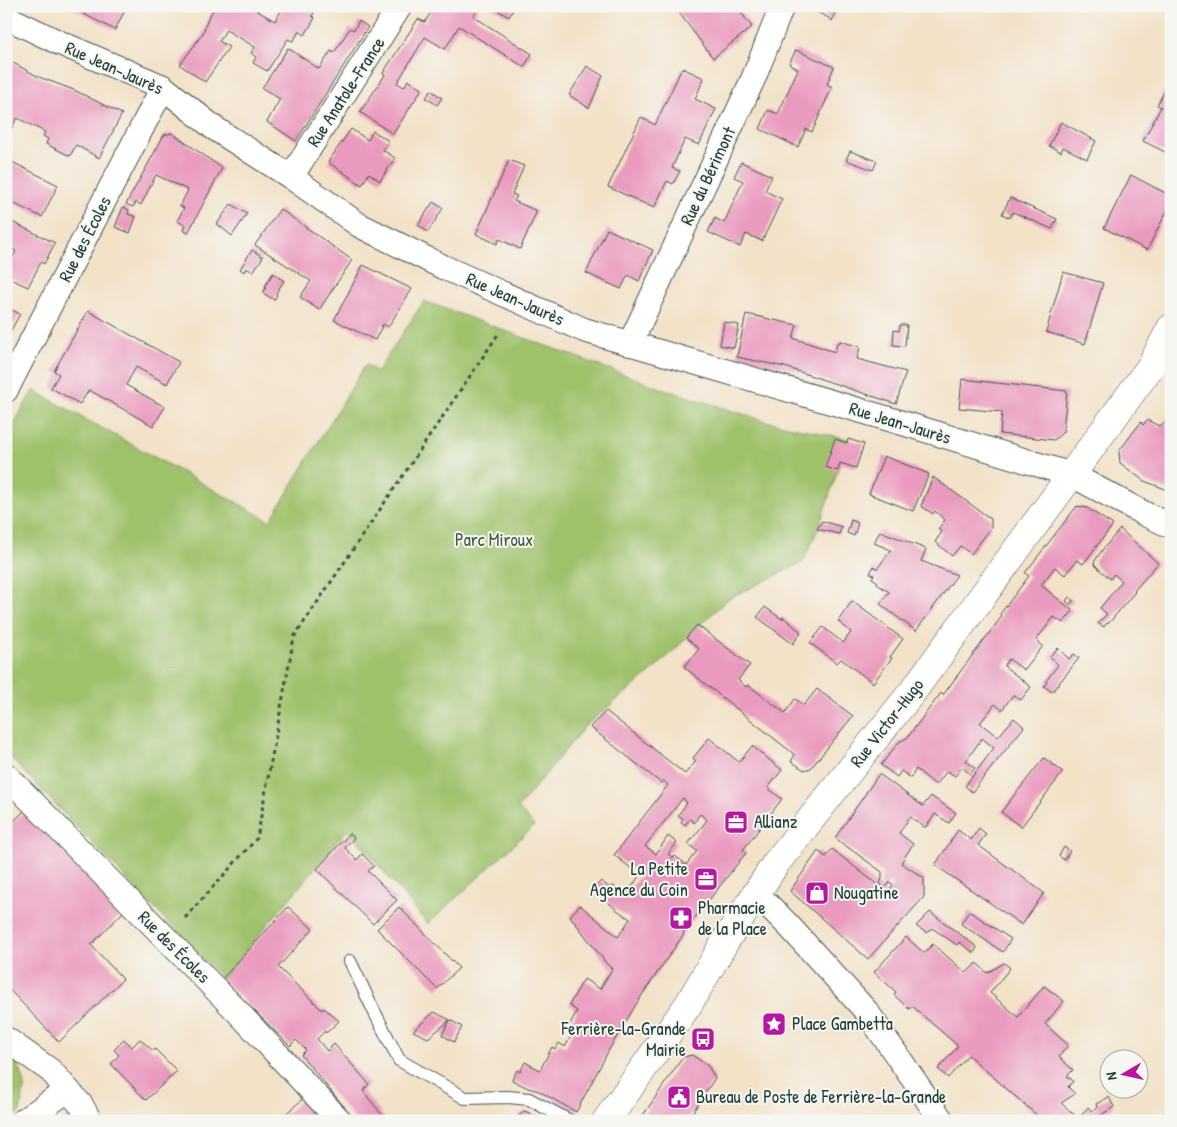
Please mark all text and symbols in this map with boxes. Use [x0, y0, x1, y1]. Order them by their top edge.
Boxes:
street label: Rue Anatole-France [301, 32, 390, 152]
street label: Rue Jean-Jaurès [61, 35, 167, 100]
street label: Rue du Bérimont [674, 122, 742, 229]
street label: Rue des Écoles [52, 192, 117, 286]
street label: Rue Jean-Jaurès [462, 266, 568, 331]
street label: Rue Jean-Jaurès [846, 395, 954, 450]
park label: Parc Miroux [455, 527, 533, 552]
street label: Rue Victor-Hugo [844, 673, 929, 772]
office icon: Allianz [723, 809, 749, 835]
place label: Allianz [754, 809, 798, 834]
place label: La Petite Agence du Coin [590, 856, 688, 902]
office icon: La Petite Agence du Coin [693, 866, 719, 892]
shop icon: Nougatine [804, 880, 830, 906]
place label: Nougatine [834, 880, 899, 905]
place label: Pharmacie de la Place [698, 895, 767, 941]
street label: Rue des Écoles [133, 905, 216, 988]
pharmacy icon: Pharmacie de la Place [668, 905, 694, 931]
place icon: Place Gambetta [761, 1011, 787, 1037]
place label: Place Gambetta [792, 1011, 893, 1036]
place label: Ferrière-la-Grande Mairie [561, 1016, 686, 1062]
bus stop icon: Ferrière-la-Grande Mairie [690, 1026, 716, 1052]
north arrow [1100, 1050, 1150, 1100]
text: N [1101, 1070, 1121, 1081]
public building icon: Bureau de Poste de Ferrière-la-Grande [666, 1084, 692, 1110]
place label: Bureau de Poste de Ferrière-la-Grande [696, 1084, 946, 1109]

